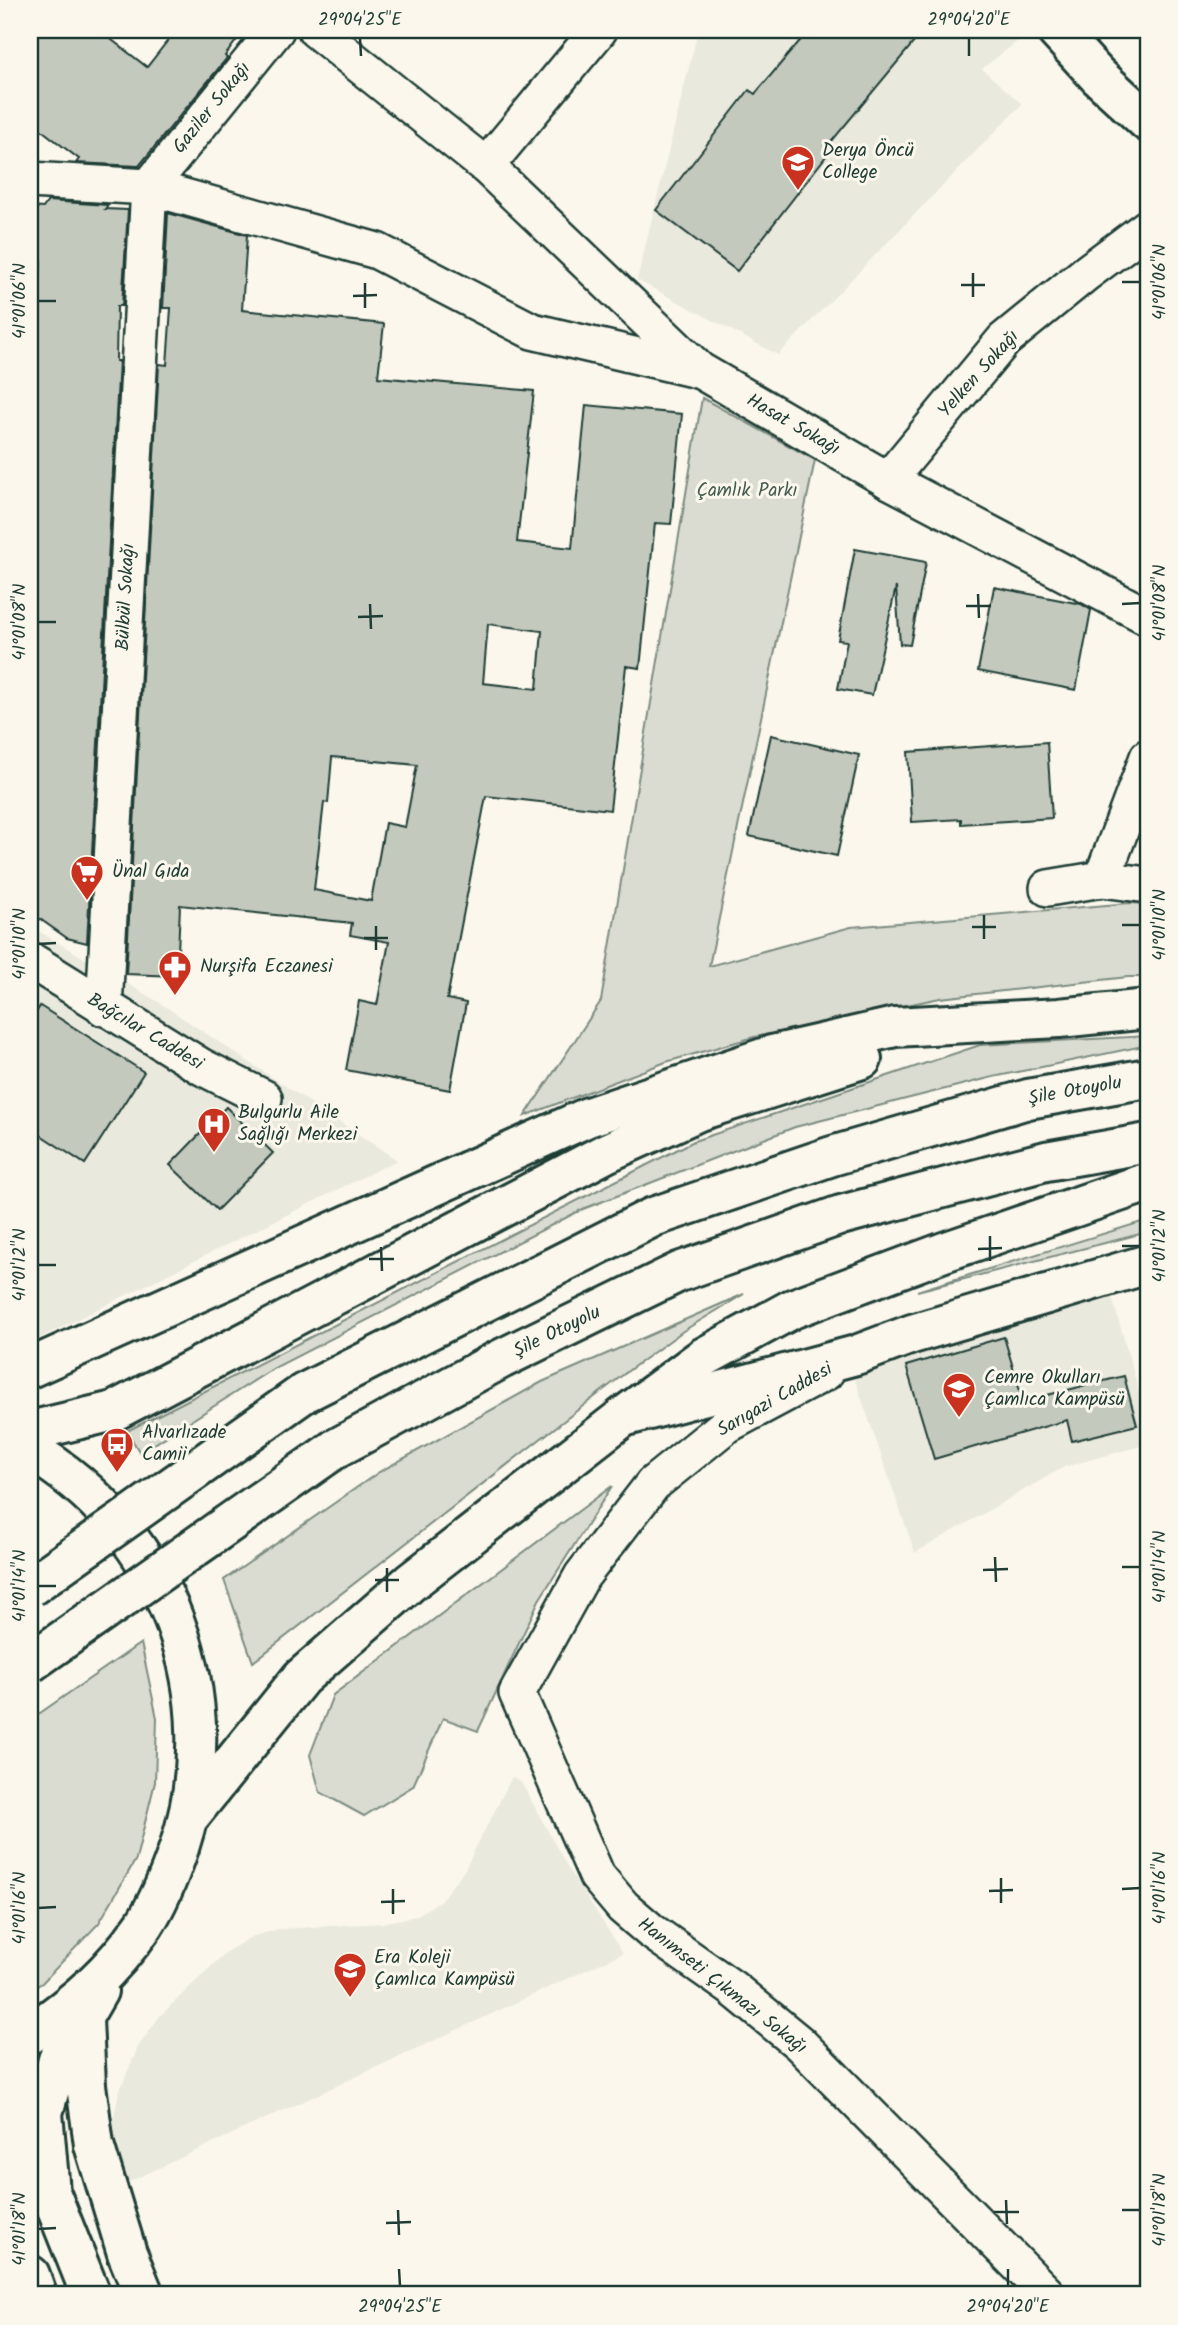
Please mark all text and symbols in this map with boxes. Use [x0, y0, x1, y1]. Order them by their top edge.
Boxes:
text: 29°04'25"E [318, 6, 402, 35]
text: 29°04'20"E [928, 6, 1011, 35]
street label: Gaziler Sokağı [165, 55, 259, 161]
place label: Derya Öncü College [822, 136, 914, 188]
school or university icon: Derya Öncü College [779, 143, 817, 192]
text: 41°01'06"N [1146, 244, 1175, 320]
text: 41°01'06"N [6, 263, 35, 339]
street label: Yelken Sokağı [931, 323, 1027, 425]
street label: Hasat Sokağı [740, 386, 846, 464]
park label: Çamlık Parkı [697, 476, 798, 506]
street label: Bülbül Sokağı [108, 542, 144, 652]
text: 41°01'08"N [1146, 565, 1175, 641]
text: 41°01'08"N [6, 584, 35, 660]
supermarket icon: Ünal Gıda [68, 853, 106, 902]
place label: Ünal Gıda [112, 857, 190, 887]
text: 41°01'10"N [1146, 889, 1175, 961]
text: 41°01'10"N [6, 908, 35, 980]
pharmacy icon: Nurşifa Eczanesi [156, 948, 194, 997]
place label: Nurşifa Eczanesi [200, 952, 334, 982]
street label: Bağcılar Caddesi [81, 985, 210, 1079]
street label: Şile Otoyolu [1026, 1068, 1124, 1114]
place label: Bulgurlu Aile Sağlığı Merkezi [238, 1098, 359, 1150]
hospital icon: Bulgurlu Aile Sağlığı Merkezi [195, 1105, 233, 1154]
text: 41°01'12"N [1146, 1209, 1175, 1283]
text: 41°01'12"N [6, 1228, 35, 1302]
street label: Şile Otoyolu [508, 1298, 606, 1366]
street label: Sarıgazi Caddesi [712, 1354, 840, 1445]
place label: Cemre Okulları Çamlıca Kampüsü [984, 1363, 1125, 1415]
school or university icon: Cemre Okulları Çamlıca Kampüsü [940, 1370, 978, 1419]
place label: Alvarlızade Camii [142, 1418, 227, 1470]
bus stop icon: Alvarlızade Camii [98, 1425, 136, 1474]
text: 41°01'14"N [1146, 1531, 1175, 1603]
text: 41°01'14"N [6, 1550, 35, 1622]
text: 41°01'16"N [1146, 1852, 1175, 1924]
text: 41°01'16"N [6, 1872, 35, 1944]
street label: Hanımseti Çıkmazı Sokağı [631, 1910, 813, 2062]
place label: Era Koleji Çamlıca Kampüsü [374, 1943, 515, 1995]
school or university icon: Era Koleji Çamlıca Kampüsü [331, 1950, 369, 1999]
text: 41°01'18"N [1146, 2173, 1175, 2247]
text: 41°01'18"N [6, 2192, 35, 2266]
text: 29°04'25"E [358, 2293, 442, 2322]
text: 29°04'20"E [967, 2293, 1050, 2322]

